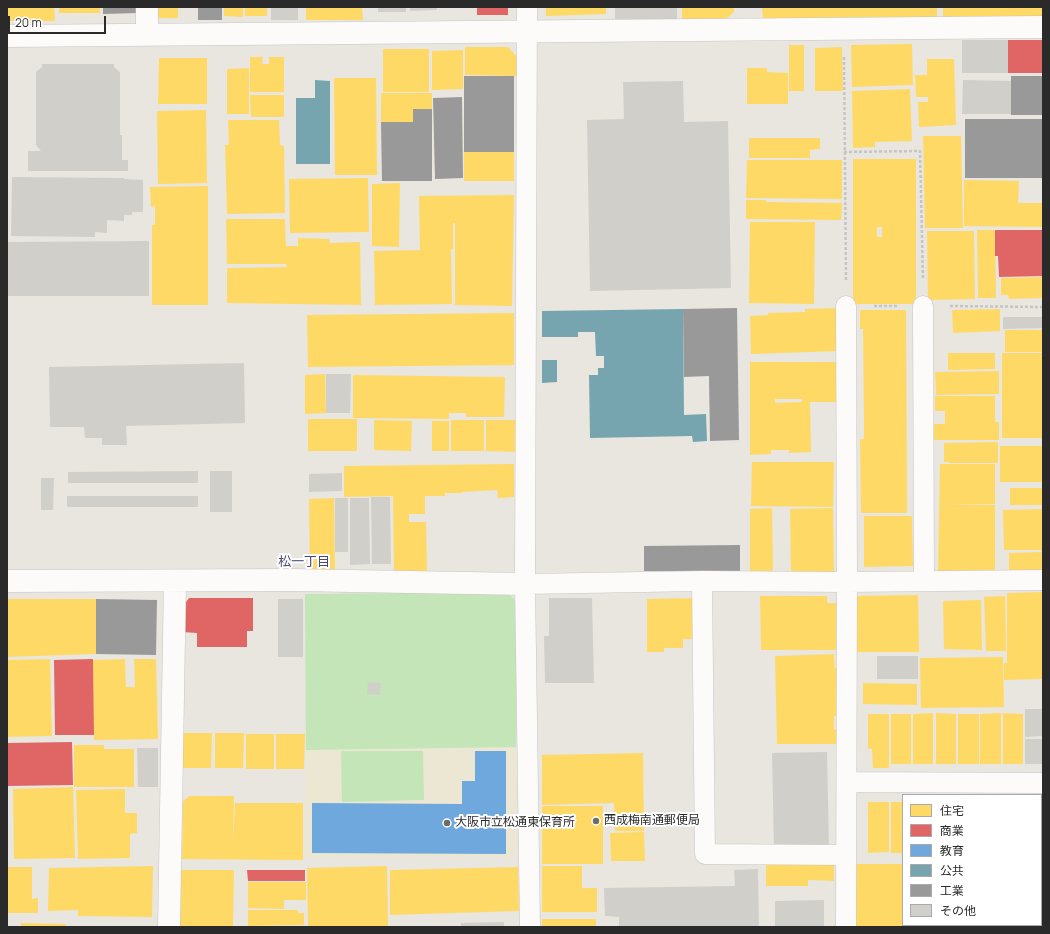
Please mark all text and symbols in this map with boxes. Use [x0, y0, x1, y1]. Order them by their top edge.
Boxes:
scale bar [10, 8, 108, 34]
text: 20 m [15, 14, 42, 31]
district label: 松一丁目 [278, 554, 330, 570]
legend [902, 794, 1042, 926]
text: 住宅 [940, 802, 964, 819]
place label: 西成梅南通郵便局 [604, 814, 700, 828]
place label: 大阪市立松通東保育所 [455, 816, 575, 830]
marker: 西成梅南通郵便局 [591, 816, 601, 826]
marker: 大阪市立松通東保育所 [442, 818, 452, 828]
text: 商業 [940, 822, 964, 839]
text: 教育 [940, 842, 964, 859]
text: 公共 [940, 862, 964, 879]
text: 工業 [940, 882, 964, 899]
text: その他 [940, 902, 976, 919]

